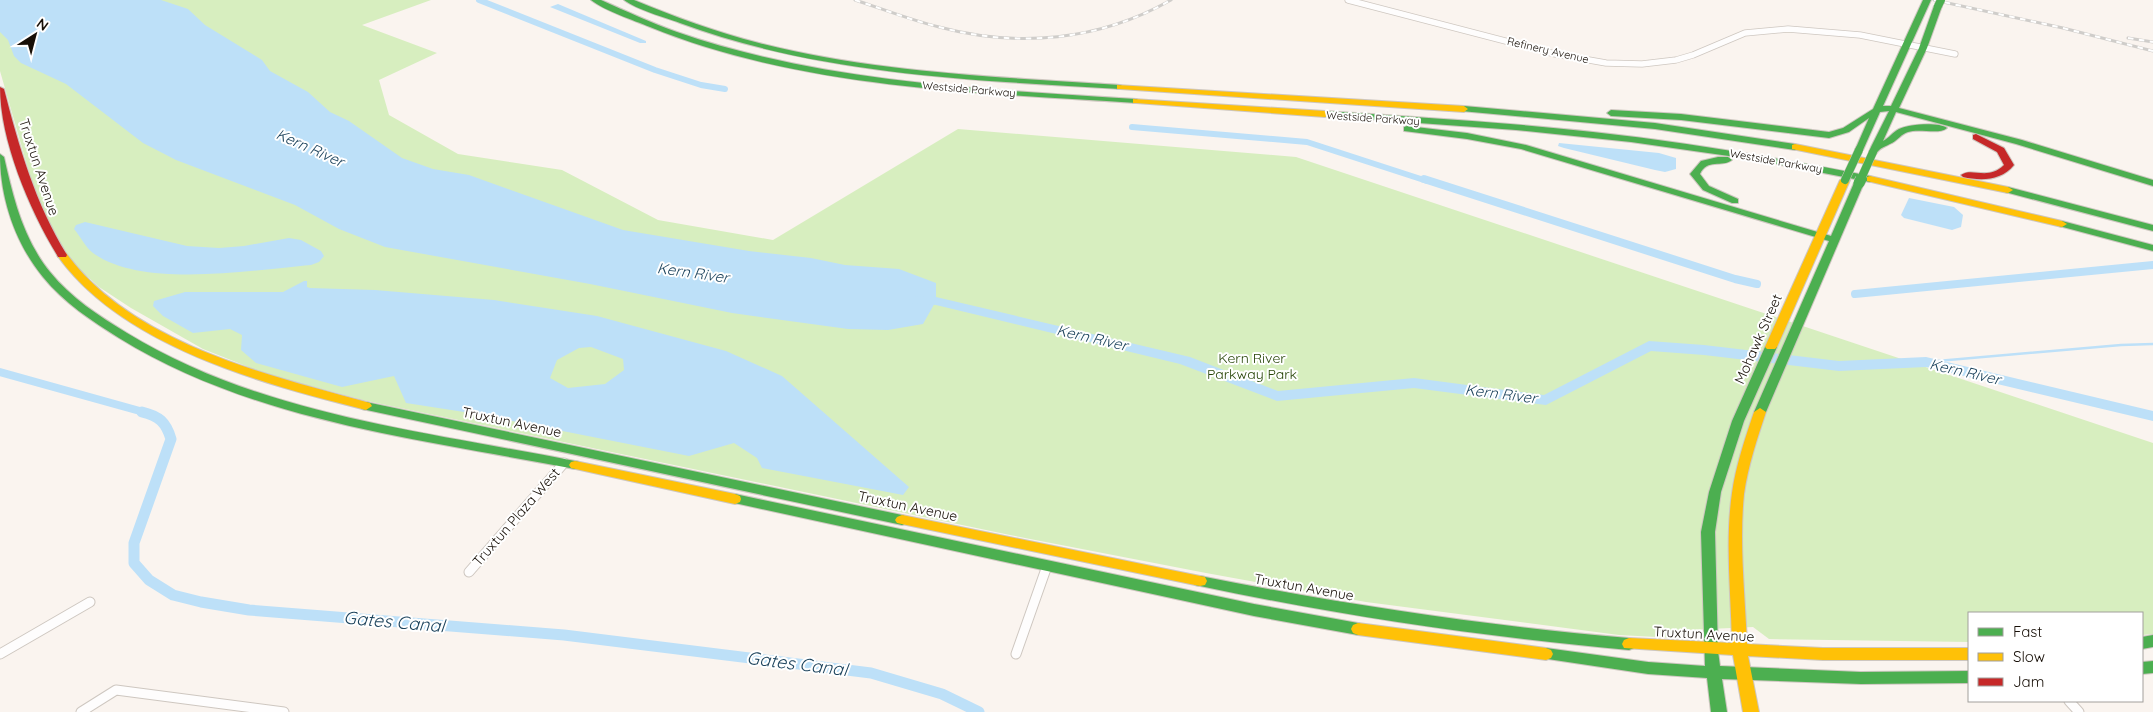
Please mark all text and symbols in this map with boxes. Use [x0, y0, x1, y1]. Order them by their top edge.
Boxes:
north arrow [10, 10, 60, 60]
text: N [33, 14, 52, 35]
street label: Refinery Avenue [1506, 34, 1590, 66]
street label: Westside Parkway [922, 78, 1016, 100]
street label: Westside Parkway [1326, 108, 1420, 128]
street label: Truxtun Avenue [15, 116, 63, 218]
water label: Kern River [273, 124, 349, 172]
street label: Westside Parkway [1729, 146, 1823, 176]
water label: Kern River [656, 258, 732, 287]
street label: Mohawk Street [1730, 291, 1786, 387]
water label: Kern River [1055, 320, 1132, 355]
park label: Kern River Parkway Park [1207, 349, 1297, 383]
water label: Kern River [1928, 354, 2005, 389]
water label: Kern River [1464, 380, 1540, 408]
street label: Truxtun Avenue [461, 403, 563, 441]
street label: Truxtun Plaza West [468, 464, 564, 570]
street label: Truxtun Avenue [857, 487, 959, 525]
street label: Truxtun Avenue [1253, 569, 1355, 605]
water label: Gates Canal [343, 606, 447, 638]
legend [1968, 612, 2143, 702]
street label: Truxtun Avenue [1653, 622, 1755, 646]
text: Fast [2013, 622, 2042, 641]
water label: Gates Canal [745, 646, 851, 681]
text: Slow [2013, 647, 2045, 666]
text: Jam [2013, 672, 2044, 691]

